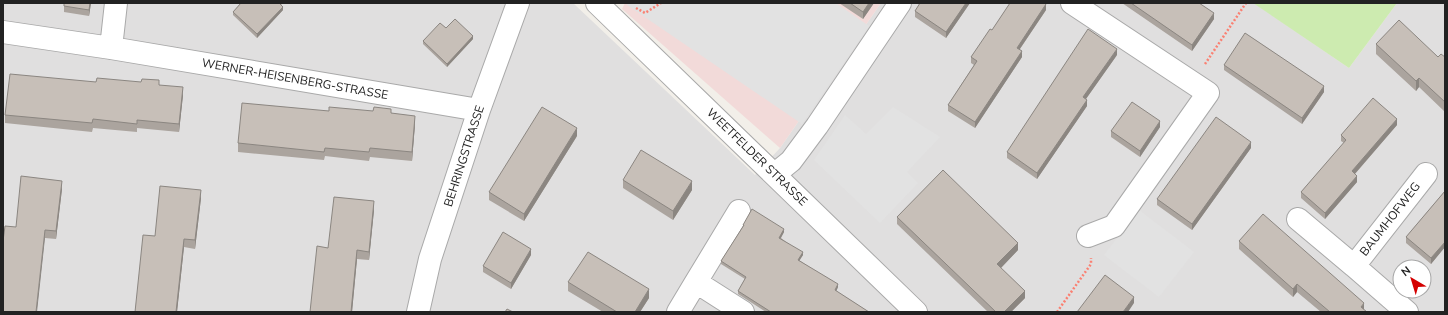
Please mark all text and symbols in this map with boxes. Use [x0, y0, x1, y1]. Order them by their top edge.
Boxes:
street label: WERNER-HEISENBERG-STRASSE [201, 55, 389, 103]
street label: BEHRINGSTRASSE [440, 103, 488, 209]
street label: WEETFELDER STRASSE [703, 105, 811, 209]
street label: BAUMHOFWEG [1356, 179, 1424, 259]
north arrow [1392, 259, 1432, 299]
text: N [1398, 263, 1414, 280]

